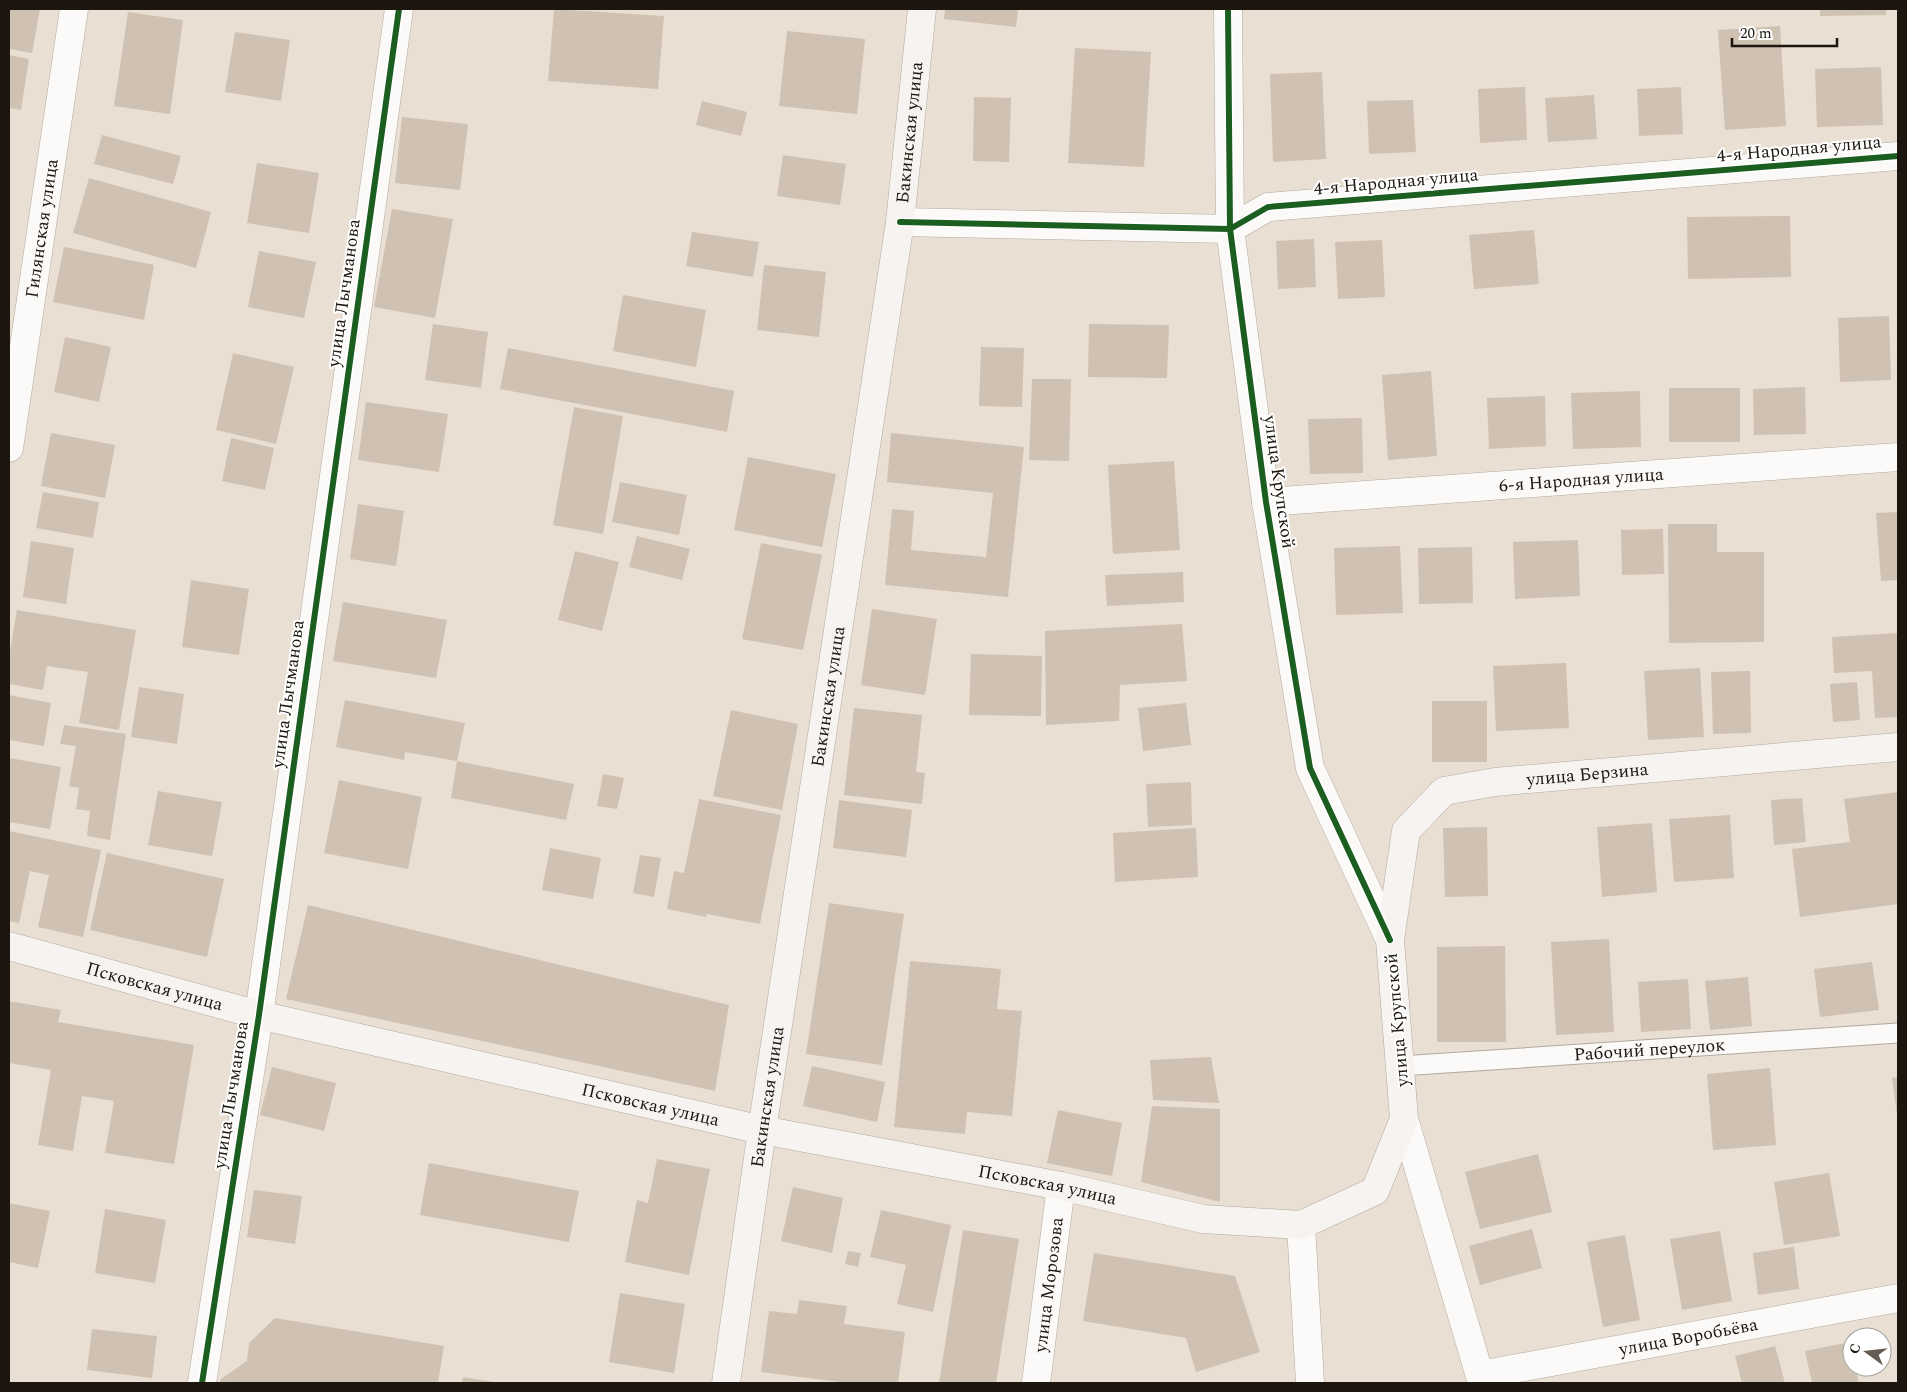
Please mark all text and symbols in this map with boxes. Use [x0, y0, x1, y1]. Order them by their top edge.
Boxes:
scale bar [1732, 15, 1837, 47]
text: 20 m [1740, 22, 1772, 45]
street label: Бакинская улица [889, 60, 930, 205]
street label: 4-я Народная улица [1716, 128, 1883, 170]
street label: Гилянская улица [18, 157, 65, 300]
street label: 4-я Народная улица [1313, 161, 1480, 203]
street label: улица Лычманова [320, 217, 368, 370]
street label: улица Крупской [1256, 413, 1302, 550]
street label: 6-я Народная улица [1498, 460, 1665, 499]
street label: улица Лычманова [264, 618, 312, 771]
street label: Бакинская улица [804, 624, 852, 769]
street label: улица Берзина [1524, 755, 1650, 793]
street label: улица Крупской [1378, 952, 1416, 1089]
street label: Псковская улица [83, 954, 226, 1018]
street label: улица Лычманова [206, 1019, 256, 1172]
street label: Бакинская улица [743, 1024, 791, 1169]
street label: Рабочий переулок [1573, 1031, 1726, 1068]
street label: Псковская улица [579, 1076, 722, 1133]
street label: Псковская улица [976, 1157, 1120, 1212]
street label: улица Морозова [1026, 1215, 1070, 1355]
street label: улица Воробьёва [1616, 1311, 1760, 1363]
north arrow [1842, 1327, 1892, 1377]
text: С [1843, 1341, 1866, 1356]

